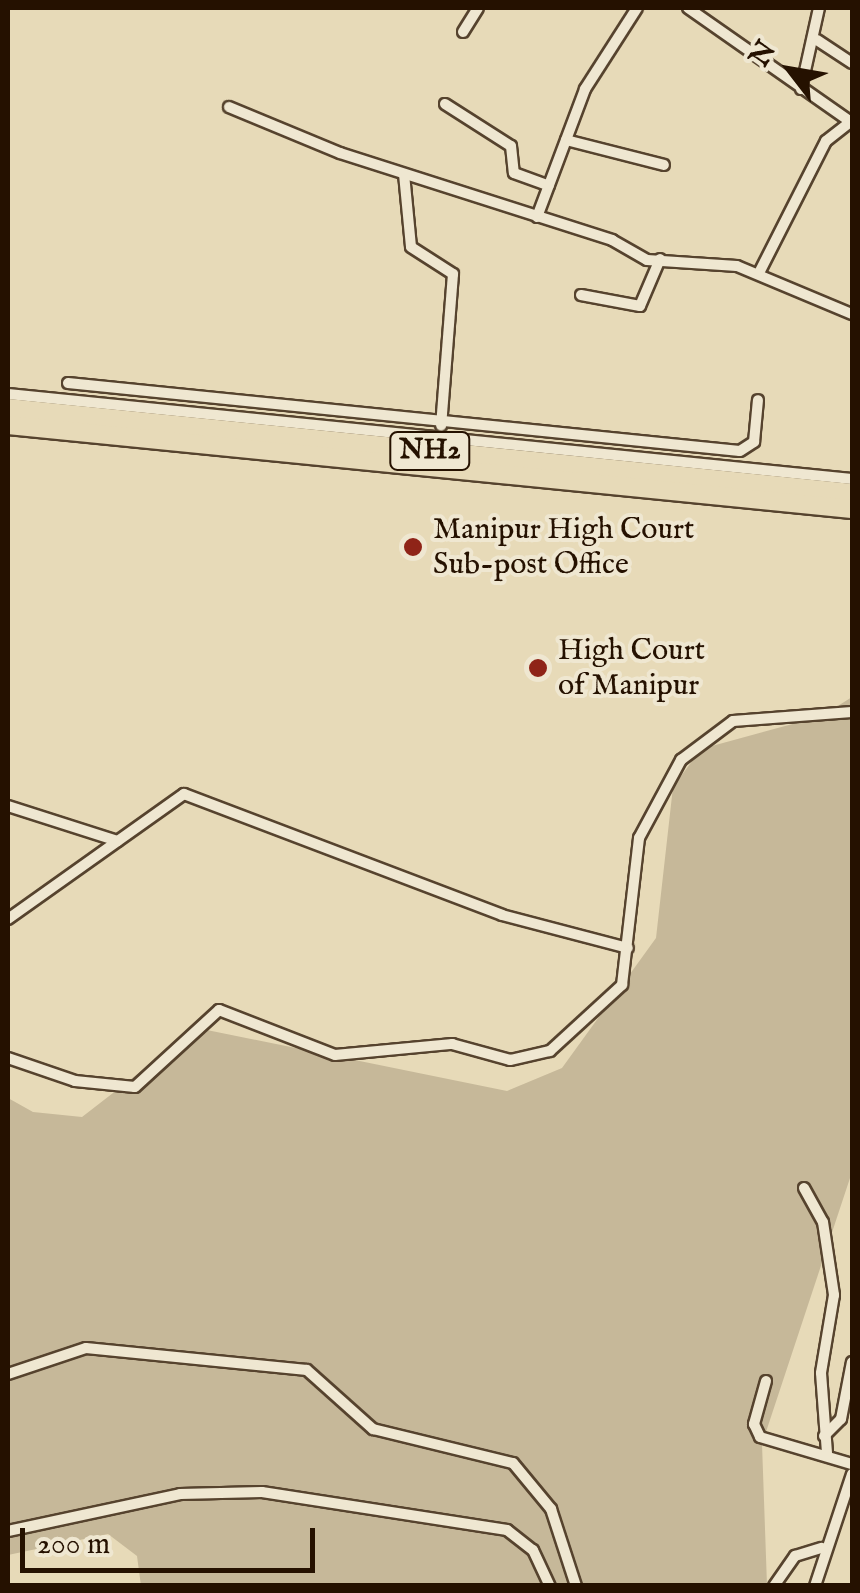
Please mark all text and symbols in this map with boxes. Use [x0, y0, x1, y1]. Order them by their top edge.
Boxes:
north arrow [740, 20, 840, 120]
text: N [743, 35, 785, 74]
road number: NH2 [388, 428, 472, 474]
place label: Manipur High Court Sub-post Office [433, 512, 694, 582]
marker: Manipur High Court Sub-post Office [402, 536, 424, 558]
place label: High Court of Manipur [558, 633, 705, 704]
marker: High Court of Manipur [527, 657, 549, 679]
scale bar [25, 1508, 320, 1570]
text: 200 m [37, 1526, 110, 1564]

